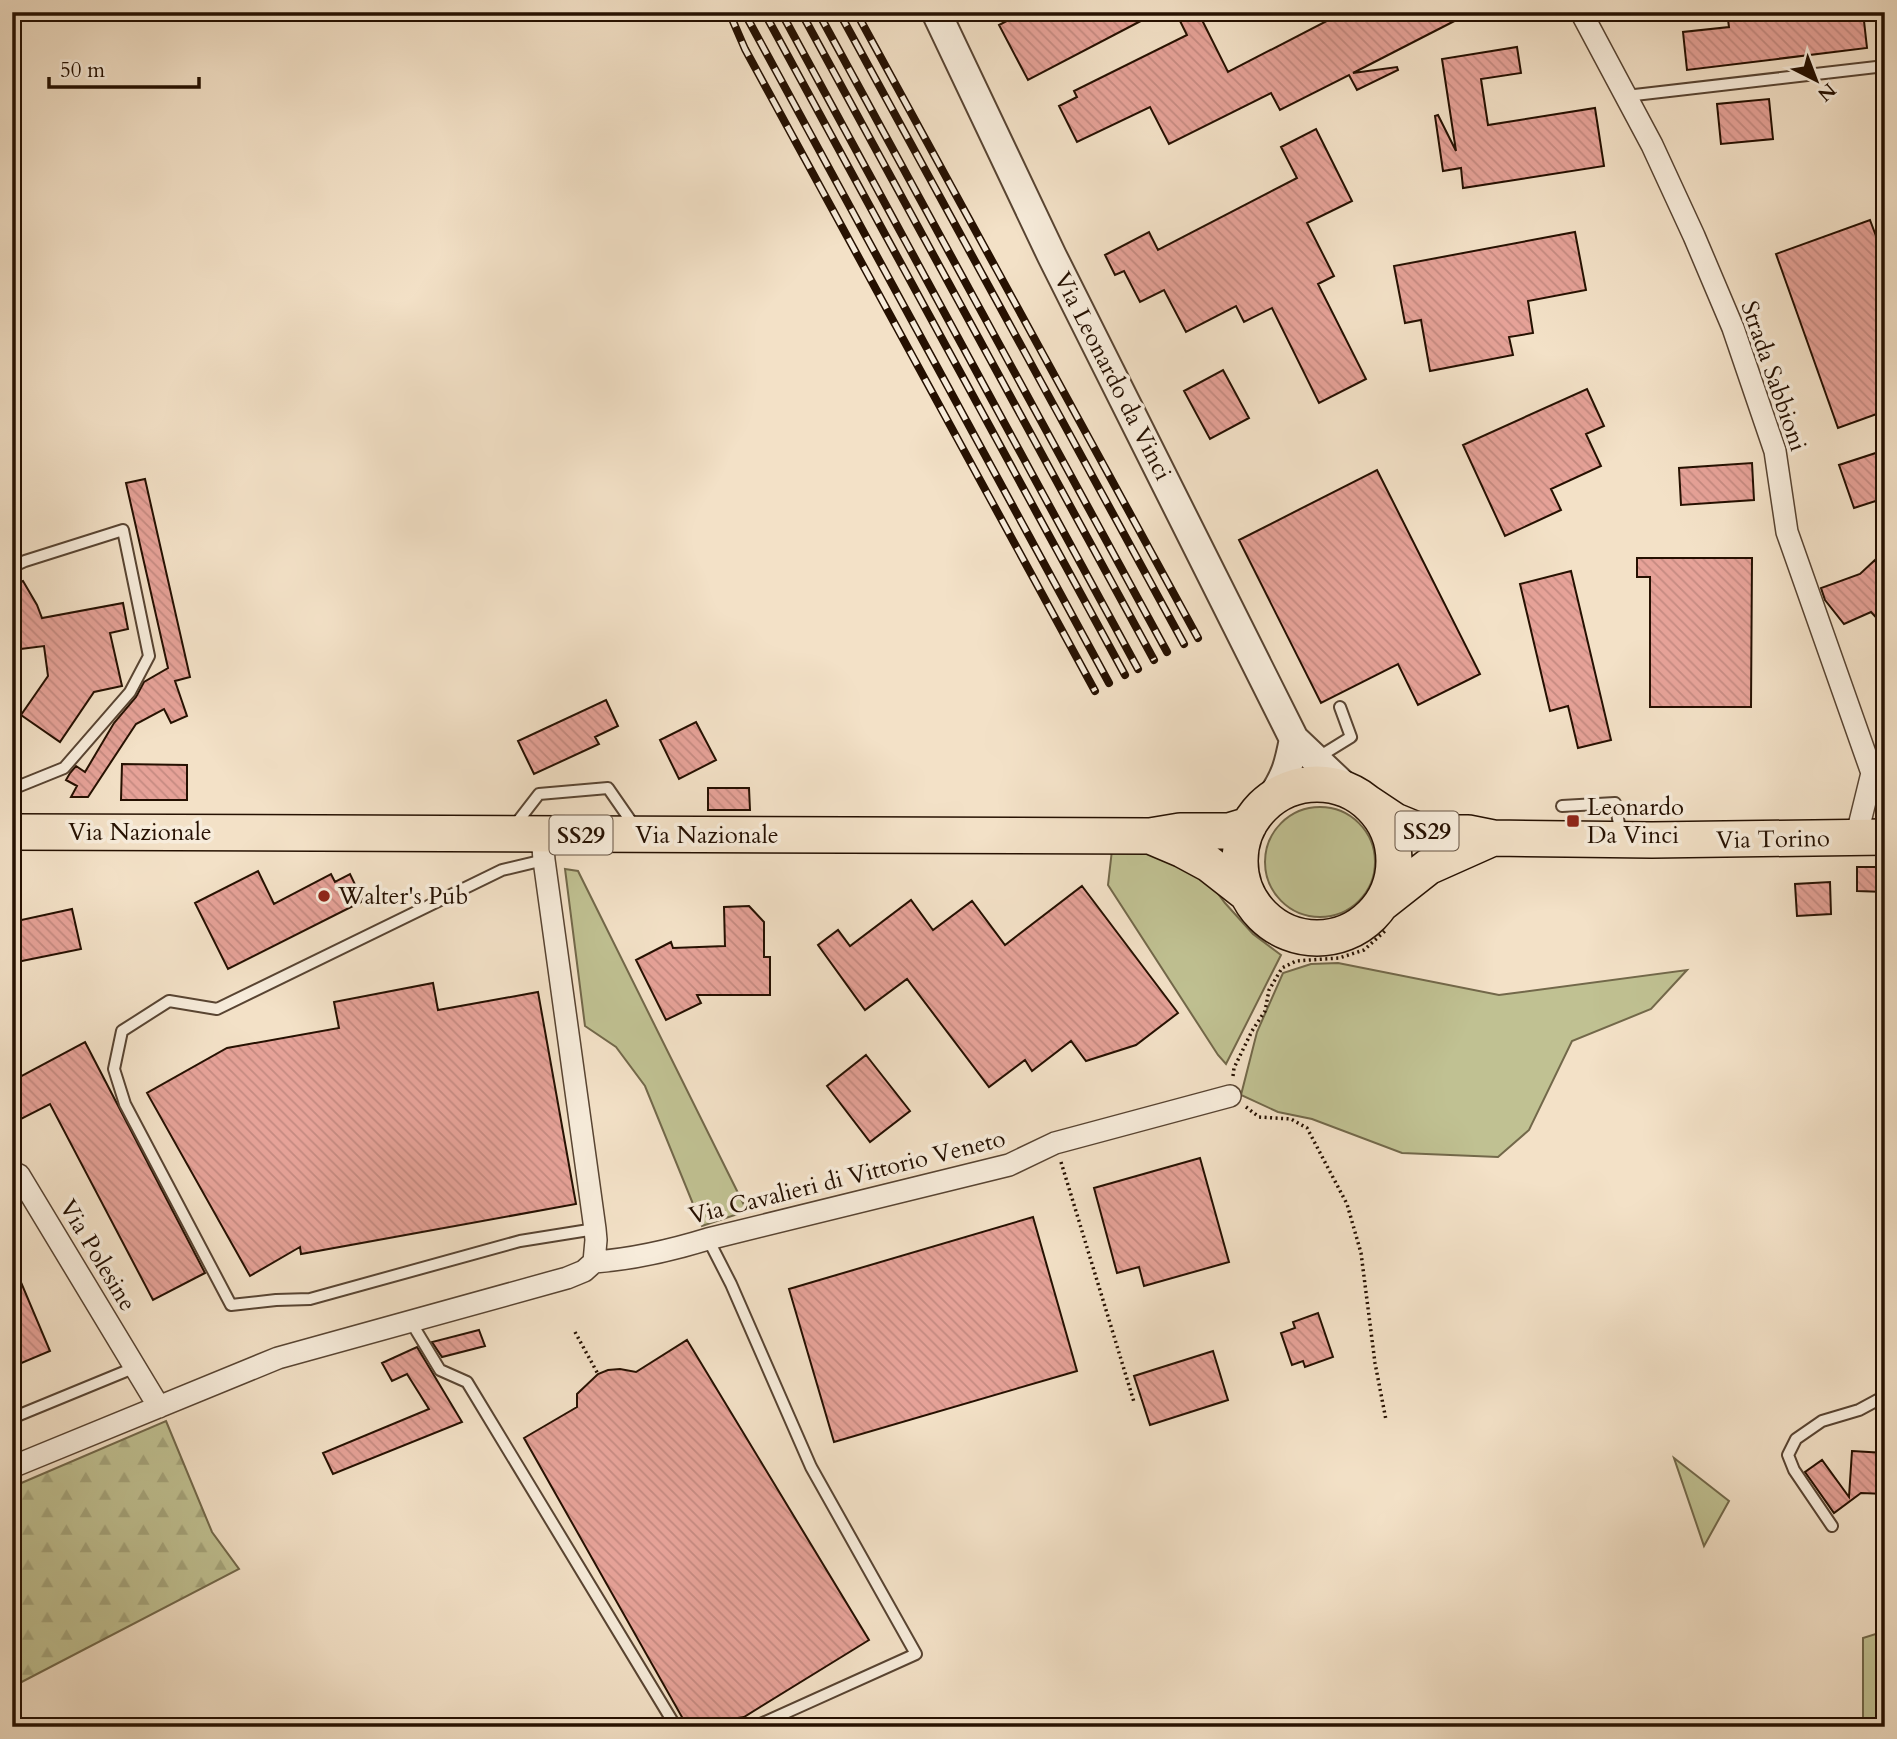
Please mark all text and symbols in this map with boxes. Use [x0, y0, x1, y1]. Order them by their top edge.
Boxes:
scale bar [49, 46, 200, 90]
north arrow [1782, 46, 1852, 116]
text: 50 m [60, 56, 105, 85]
text: N [1812, 77, 1842, 107]
street label: Via Leonardo da Vinci [1046, 266, 1180, 486]
street label: Strada Sabbioni [1732, 297, 1815, 456]
place label: Leonardo Da Vinci [1587, 791, 1684, 852]
road number: SS29 [1396, 811, 1458, 850]
marker: Leonardo Da Vinci [1565, 813, 1581, 829]
street label: Via Nazionale [68, 816, 212, 849]
road number: SS29 [550, 816, 612, 855]
street label: Via Nazionale [635, 819, 779, 852]
street label: Via Torino [1716, 822, 1830, 857]
place label: Walter's Pub [337, 880, 468, 913]
marker: Walter's Pub [316, 888, 332, 904]
street label: Via Cavalieri di Vittorio Veneto [685, 1122, 1009, 1233]
street label: Via Polesine [51, 1193, 144, 1317]

